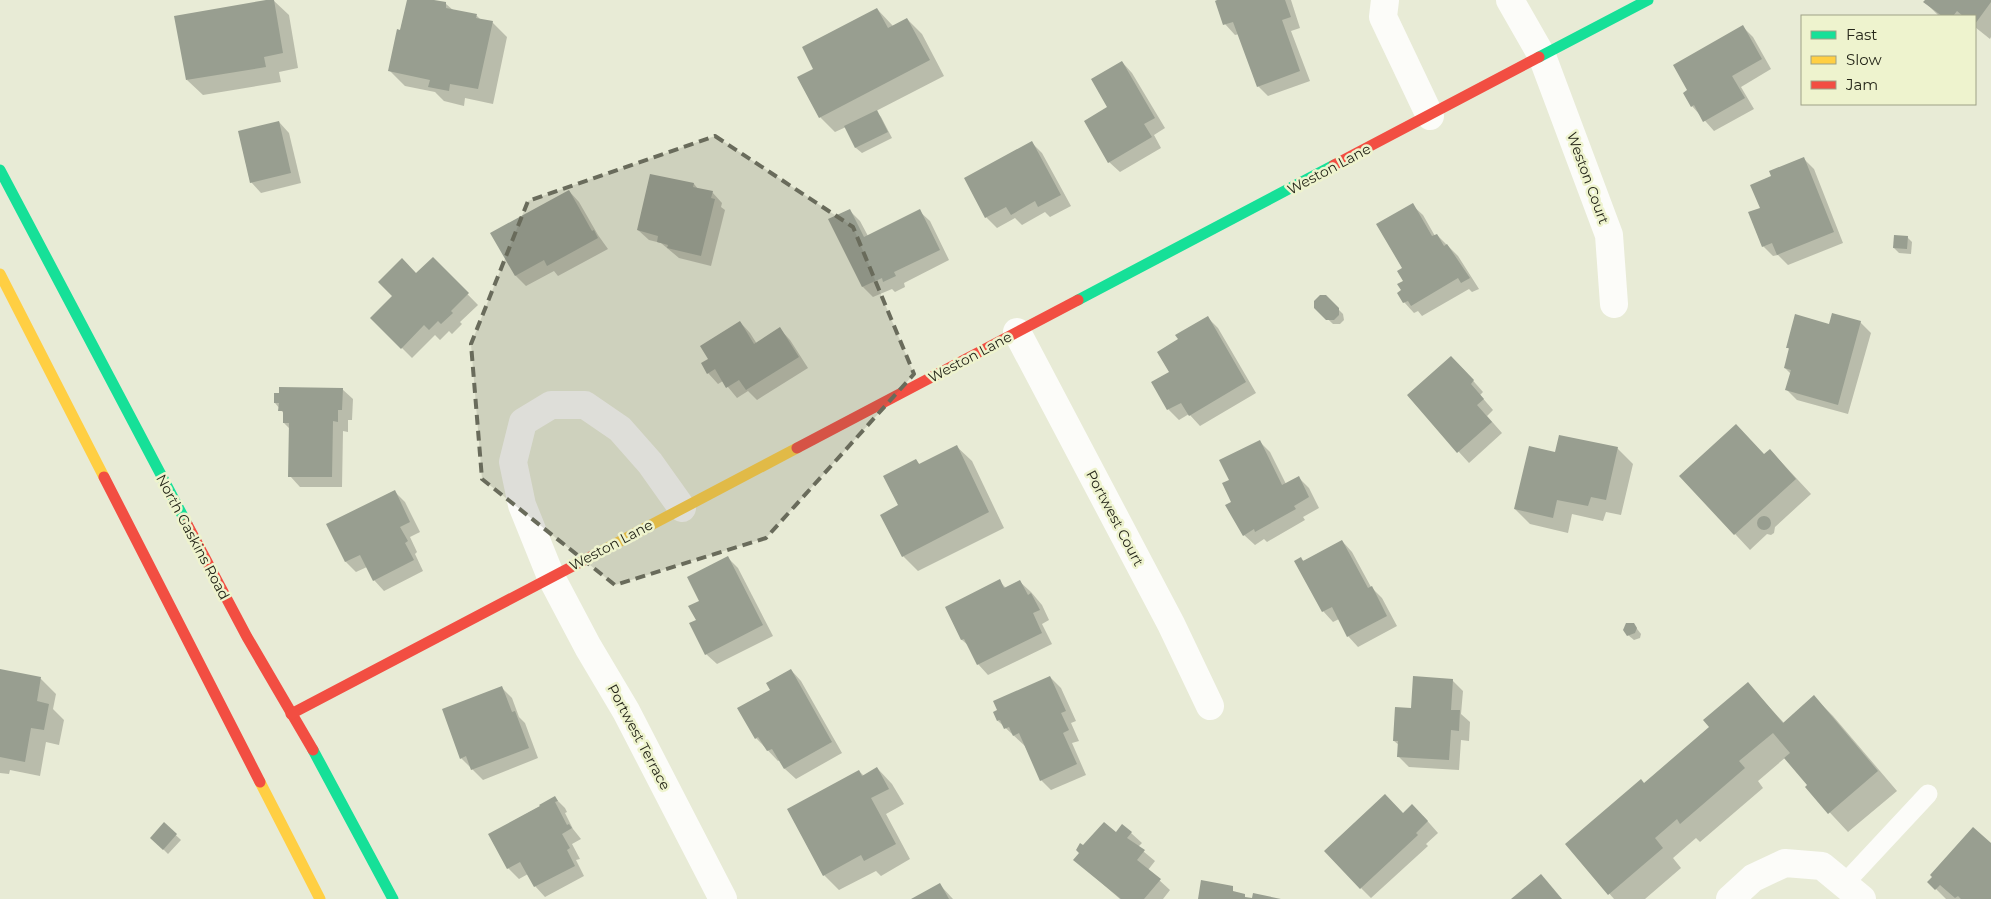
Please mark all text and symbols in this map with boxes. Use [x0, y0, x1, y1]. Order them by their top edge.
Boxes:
legend [1801, 15, 1976, 105]
text: Fast [1846, 25, 1877, 44]
text: Slow [1846, 50, 1882, 69]
text: Jam [1845, 75, 1878, 94]
street label: Weston Court [1563, 129, 1613, 227]
street label: Weston Lane [1284, 139, 1374, 199]
street label: Weston Lane [925, 327, 1015, 387]
street label: Portwest Court [1082, 467, 1148, 569]
street label: North Gaskins Road [152, 471, 234, 603]
street label: Weston Lane [566, 515, 656, 575]
street label: Portwest Terrace [603, 681, 675, 793]

